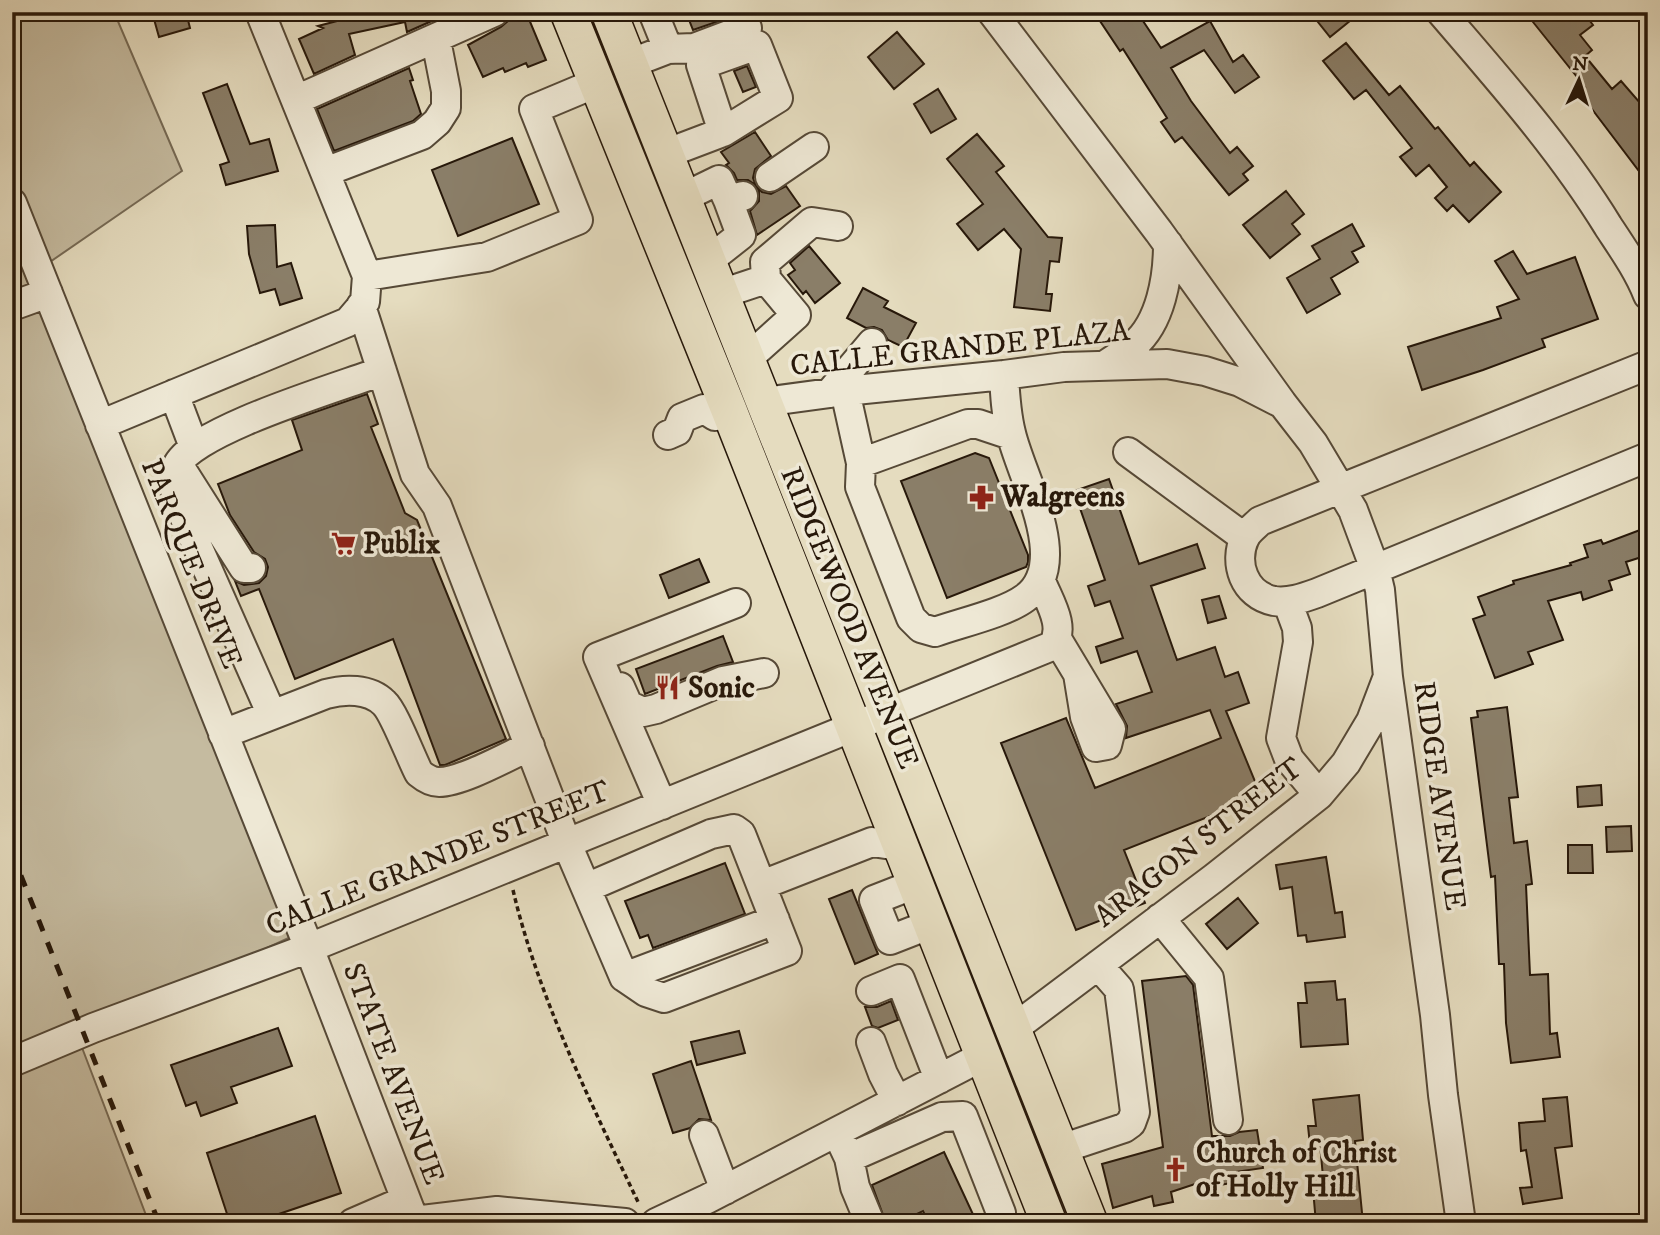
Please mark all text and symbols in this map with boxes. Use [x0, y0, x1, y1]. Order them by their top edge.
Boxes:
north arrow [1544, 46, 1614, 116]
text: N [1571, 53, 1589, 77]
street label: CALLE GRANDE PLAZA [788, 313, 1133, 385]
street label: PARQUE DRIVE [132, 454, 250, 674]
street label: RIDGEWOOD AVENUE [771, 462, 927, 774]
place label: Walgreens [1000, 479, 1125, 516]
pharmacy icon: Walgreens [967, 483, 995, 511]
place label: Publix [363, 526, 441, 563]
supermarket icon: Publix [329, 530, 357, 558]
place label: Sonic [688, 670, 755, 707]
restaurant icon: Sonic [654, 674, 682, 702]
street label: RIDGE AVENUE [1405, 679, 1473, 913]
street label: ARAGON STREET [1087, 750, 1311, 936]
street label: CALLE GRANDE STREET [261, 773, 616, 945]
street label: STATE AVENUE [334, 958, 452, 1190]
place label: Church of Christ of Holly Hill [1196, 1135, 1397, 1206]
church icon: Church of Christ of Holly Hill [1162, 1156, 1190, 1184]

